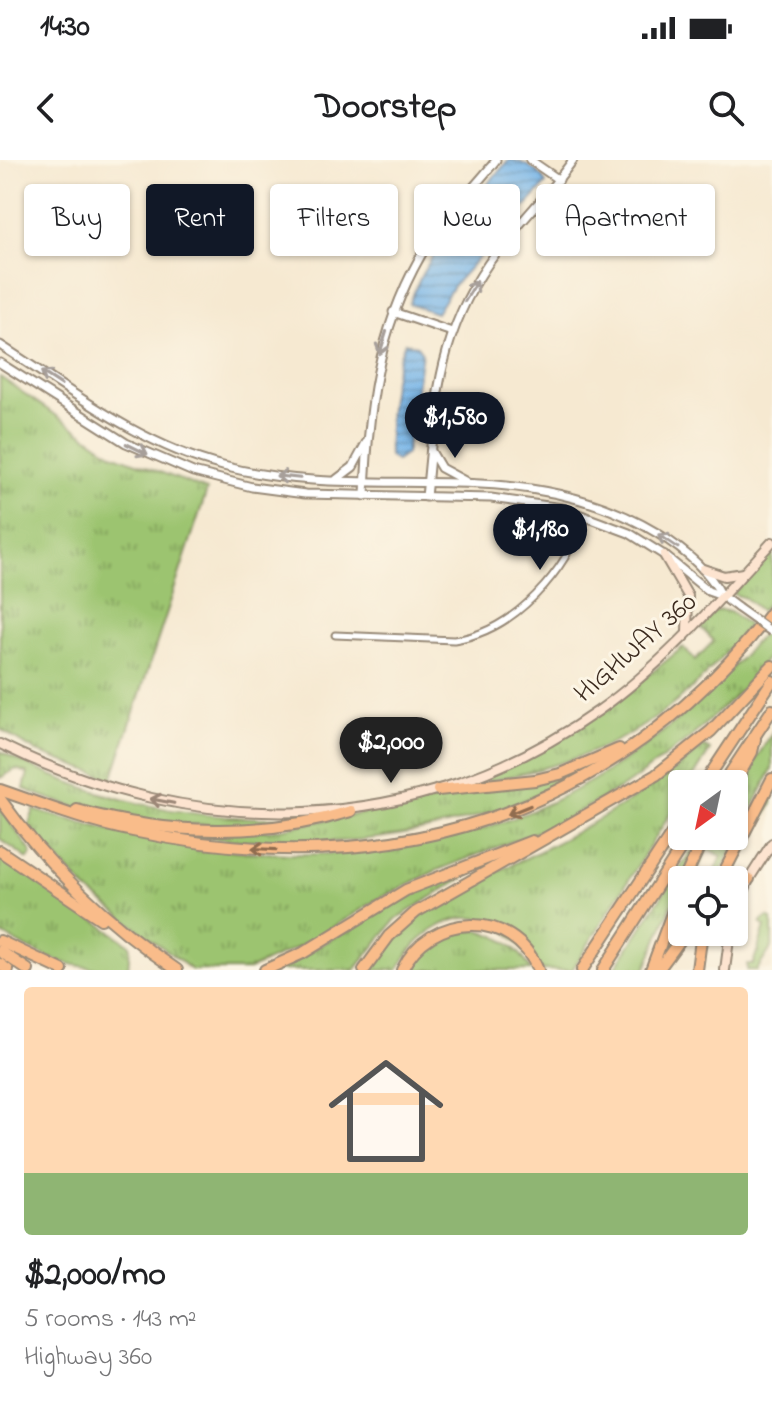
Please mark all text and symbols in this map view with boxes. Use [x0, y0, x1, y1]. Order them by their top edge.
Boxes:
text: 14:30 [40, 6, 90, 50]
text: Doorstep [315, 82, 457, 135]
icon: back [24, 86, 68, 130]
icon: search [704, 86, 748, 130]
chip: Buy [24, 184, 130, 256]
chip: Rent [146, 184, 254, 256]
chip: Filters [270, 184, 398, 256]
chip: New [414, 184, 520, 256]
chip: Apartment [536, 184, 715, 256]
one-way arrow [463, 280, 479, 303]
one-way arrow [375, 330, 390, 356]
one-way arrow [40, 370, 63, 386]
pin: $1,580 [390, 392, 520, 460]
text: $1,580 [423, 399, 487, 437]
one-way arrow [125, 442, 149, 457]
one-way arrow [275, 470, 302, 485]
pin: $1,180 [475, 504, 605, 572]
text: $1,180 [511, 511, 569, 549]
one-way arrow [658, 533, 680, 549]
street label: HIGHWAY 360 [566, 583, 707, 714]
pin: $2,000 [326, 717, 456, 785]
text: $2,000 [358, 724, 424, 762]
north arrow [668, 770, 748, 850]
map controls [668, 770, 748, 946]
one-way arrow [150, 793, 176, 808]
one-way arrow [507, 803, 532, 818]
one-way arrow [251, 841, 278, 856]
button: locate [668, 866, 748, 946]
icon: home [314, 1039, 458, 1183]
text: $2,000/mo [24, 1251, 166, 1301]
text: 5 rooms · 143 m² [24, 1301, 197, 1339]
text: Highway 360 [24, 1339, 152, 1377]

